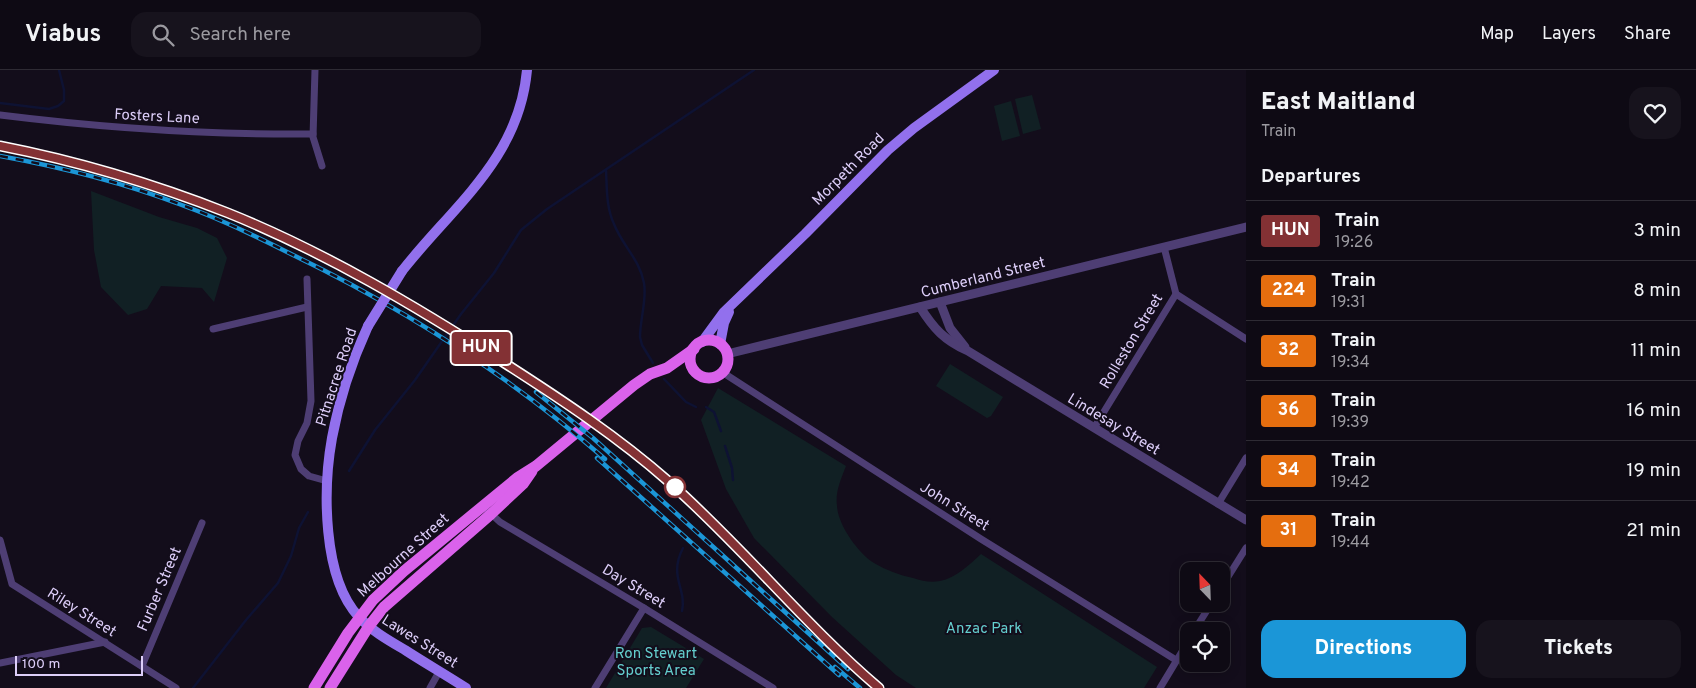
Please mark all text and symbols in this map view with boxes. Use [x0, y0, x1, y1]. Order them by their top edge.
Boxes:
search box [131, 12, 481, 57]
text: Viabus [25, 20, 101, 50]
icon: search [149, 21, 177, 49]
text: Search here [189, 23, 291, 47]
text: Map [1480, 23, 1514, 46]
text: Layers [1542, 23, 1596, 46]
text: Share [1624, 23, 1671, 46]
button: heart [1629, 87, 1681, 139]
text: East Maitland [1261, 88, 1416, 118]
street label: Fosters Lane [114, 106, 200, 129]
text: Train [1261, 122, 1296, 142]
street label: Morpeth Road [809, 130, 889, 210]
text: Departures [1261, 165, 1361, 189]
text: Train [1335, 209, 1380, 233]
text: HUN [1271, 219, 1310, 242]
text: 3 min [1633, 219, 1681, 243]
text: 19:26 [1335, 233, 1373, 253]
street label: Cumberland Street [919, 254, 1048, 303]
text: Train [1331, 269, 1376, 293]
text: 224 [1272, 279, 1305, 302]
text: 8 min [1633, 279, 1681, 303]
street label: Rolleston Street [1096, 291, 1168, 393]
text: 19:31 [1331, 293, 1366, 313]
street label: Pitnacree Road [313, 326, 362, 429]
text: Train [1331, 329, 1376, 353]
line badge: HUN [452, 332, 510, 364]
text: HUN [462, 336, 500, 359]
text: 32 [1278, 339, 1299, 362]
text: 11 min [1631, 339, 1681, 363]
text: 19:34 [1331, 353, 1370, 373]
text: Train [1331, 389, 1376, 413]
street label: Lindesay Street [1063, 390, 1163, 460]
text: 36 [1278, 399, 1299, 422]
text: 16 min [1626, 399, 1681, 423]
text: 19:39 [1331, 413, 1369, 433]
text: Train [1331, 449, 1376, 473]
text: 34 [1277, 459, 1300, 482]
text: 19 min [1626, 459, 1681, 483]
text: 19:42 [1331, 473, 1370, 493]
unlabelled marker [664, 476, 686, 498]
street label: John Street [916, 478, 993, 536]
text: Train [1331, 509, 1376, 533]
street label: Melbourne Street [354, 510, 454, 602]
text: 31 [1280, 519, 1297, 542]
text: 21 min [1626, 519, 1681, 543]
text: 19:44 [1331, 533, 1370, 553]
street label: Furber Street [134, 545, 187, 635]
street label: Day Street [598, 561, 668, 614]
north arrow [1180, 562, 1230, 612]
map controls [1180, 562, 1230, 672]
street label: Riley Street [43, 584, 119, 642]
street label: Lawes Street [377, 611, 461, 673]
park label: Anzac Park [946, 620, 1022, 639]
button: Directions [1261, 620, 1466, 678]
button: Tickets [1476, 620, 1681, 678]
button: locate [1180, 622, 1230, 672]
park label: Ron Stewart Sports Area [615, 645, 697, 681]
scale bar [15, 653, 142, 676]
text: 100 m [22, 656, 60, 673]

